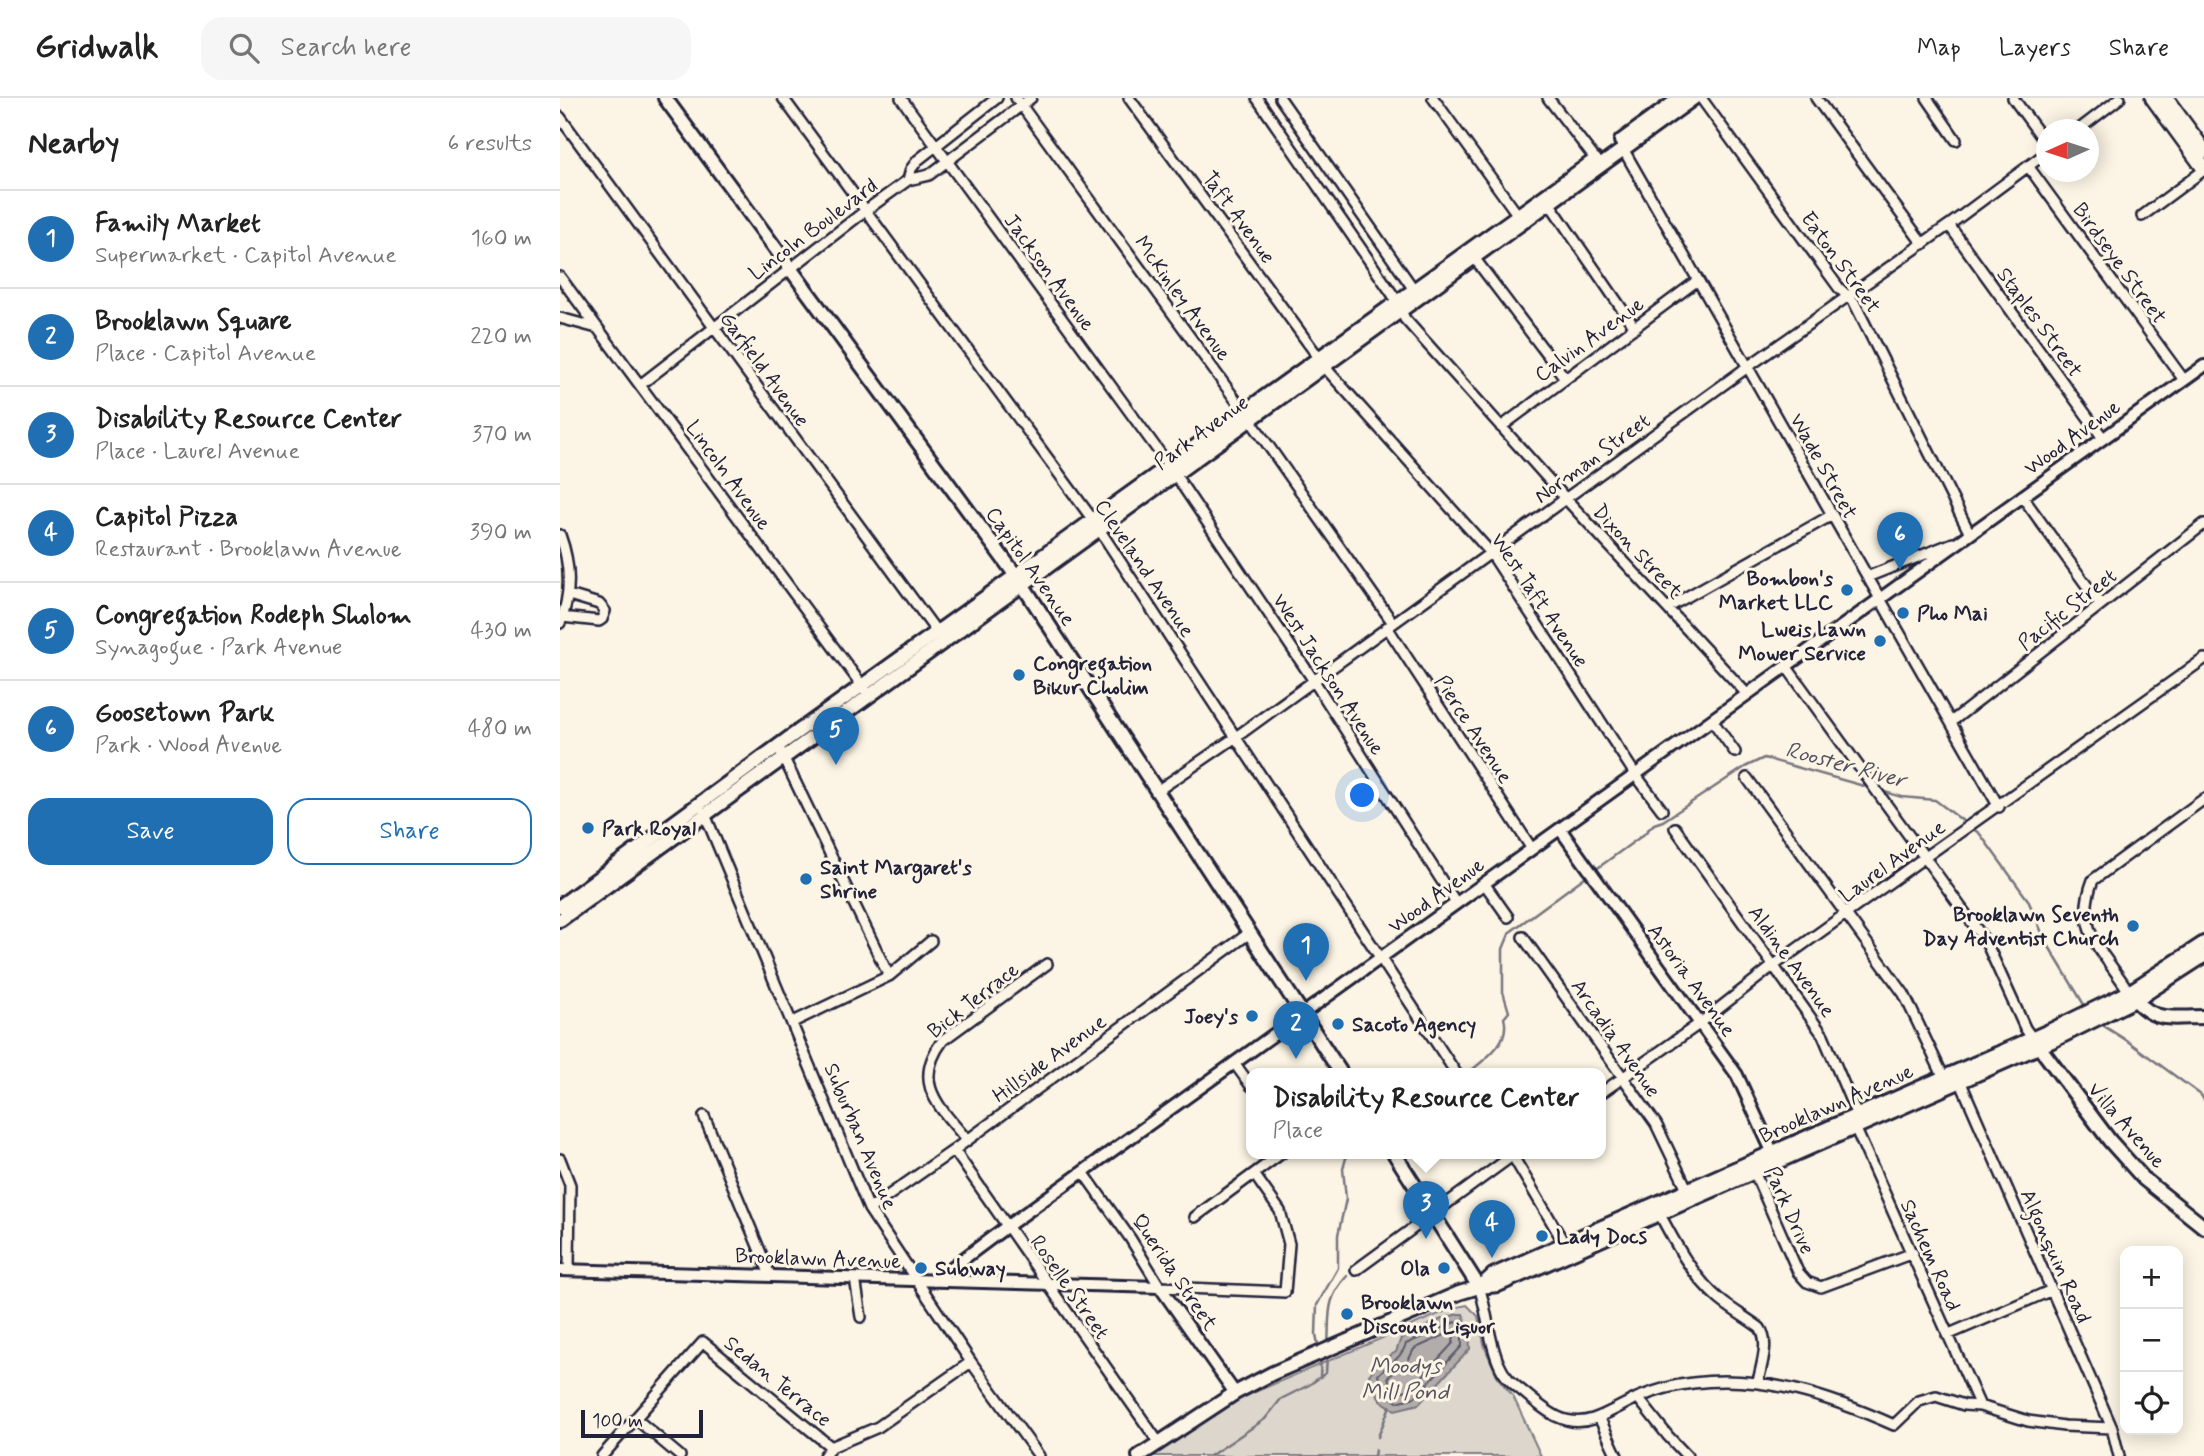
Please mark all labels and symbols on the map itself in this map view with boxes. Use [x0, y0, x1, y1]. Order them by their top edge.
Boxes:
north arrow [2036, 119, 2099, 182]
street label: Taft Avenue [1195, 166, 1281, 270]
street label: Lincoln Boulevard [744, 172, 884, 287]
street label: Birdseye Street [2066, 197, 2173, 330]
street label: Eaton Street [1794, 206, 1887, 319]
street label: Jackson Avenue [997, 208, 1101, 337]
street label: McKinley Avenue [1127, 230, 1237, 367]
street label: Staples Street [1990, 262, 2089, 383]
street label: Calvin Avenue [1529, 290, 1650, 389]
street label: Garfield Avenue [713, 306, 816, 433]
street label: Park Avenue [1149, 389, 1255, 477]
street label: Wood Avenue [2019, 393, 2127, 482]
street label: Norman Street [1529, 407, 1656, 510]
street label: Wade Street [1783, 409, 1864, 524]
street label: Lincoln Avenue [679, 415, 778, 536]
street label: Cleveland Avenue [1088, 494, 1201, 643]
street label: Dixon Street [1586, 498, 1689, 606]
street label: Capitol Avenue [979, 501, 1082, 632]
pin: 6 [1877, 512, 1923, 570]
street label: West Taft Avenue [1484, 528, 1595, 673]
street label: Pacific Street [2012, 562, 2123, 657]
place label: Bombon's Market LLC [1719, 565, 1834, 617]
marker: Bombon's Market LLC [1839, 582, 1855, 598]
street label: West Jackson Avenue [1265, 588, 1391, 761]
place label: Pho Mai [1917, 600, 1988, 628]
marker: Pho Mai [1895, 605, 1911, 621]
place label: Lweis Lawn Mower Service [1738, 616, 1866, 668]
marker: Lweis Lawn Mower Service [1872, 633, 1888, 649]
place label: Congregation Bikur Cholim [1033, 650, 1152, 702]
marker: Congregation Bikur Cholim [1011, 667, 1027, 683]
street label: Pierce Avenue [1428, 670, 1519, 789]
pin: 5 [813, 707, 859, 765]
water label: Rooster River [1782, 735, 1911, 797]
your location [1345, 778, 1379, 812]
street label: Laurel Avenue [1834, 814, 1951, 910]
place label: Park Royal [602, 815, 696, 843]
marker: Park Royal [580, 820, 596, 836]
street label: Wood Avenue [1383, 851, 1491, 940]
place label: Saint Margaret's Shrine [820, 854, 973, 906]
marker: Saint Margaret's Shrine [798, 871, 814, 887]
street label: Aldine Avenue [1741, 900, 1841, 1023]
place label: Brooklawn Seventh Day Adventist Church [1922, 901, 2119, 953]
street label: Astoria Avenue [1641, 918, 1742, 1043]
marker: Brooklawn Seventh Day Adventist Church [2125, 918, 2141, 934]
pin: 1 [1283, 923, 1329, 981]
street label: Bick Terrace [922, 956, 1025, 1045]
street label: Arcadia Avenue [1564, 974, 1666, 1103]
pin: 2 [1273, 1001, 1319, 1059]
place label: Joey's [1184, 1003, 1239, 1031]
street label: Hillside Avenue [987, 1008, 1112, 1110]
marker: Joey's [1244, 1008, 1260, 1024]
place label: Sacoto Agency [1352, 1011, 1476, 1039]
marker: Sacoto Agency [1330, 1016, 1346, 1032]
street label: Brooklawn Avenue [1755, 1057, 1918, 1150]
street label: Suburban Avenue [817, 1059, 904, 1214]
street label: Villa Avenue [2081, 1076, 2172, 1175]
street label: Park Drive [1757, 1162, 1821, 1259]
pin: 3 [1403, 1181, 1449, 1239]
street label: Algonquin Road [2011, 1185, 2097, 1329]
street label: Sachem Road [1893, 1195, 1967, 1316]
pin: 4 [1469, 1200, 1515, 1258]
street label: Querida Street [1125, 1209, 1224, 1337]
place label: Lady Docs [1556, 1223, 1648, 1251]
marker: Lady Docs [1534, 1228, 1550, 1244]
street label: Roselle Street [1023, 1230, 1116, 1346]
street label: Brooklawn Avenue [734, 1242, 902, 1276]
place label: Subway [935, 1255, 1006, 1283]
place label: Ola [1400, 1255, 1430, 1283]
marker: Subway [913, 1260, 929, 1276]
marker: Ola [1436, 1260, 1452, 1276]
place label: Brooklawn Discount Liquor [1361, 1289, 1496, 1341]
marker: Brooklawn Discount Liquor [1339, 1306, 1355, 1322]
street label: Sedan Terrace [718, 1330, 837, 1434]
water label: Moodys Mill Pond [1361, 1352, 1451, 1408]
scale bar [581, 1407, 704, 1439]

